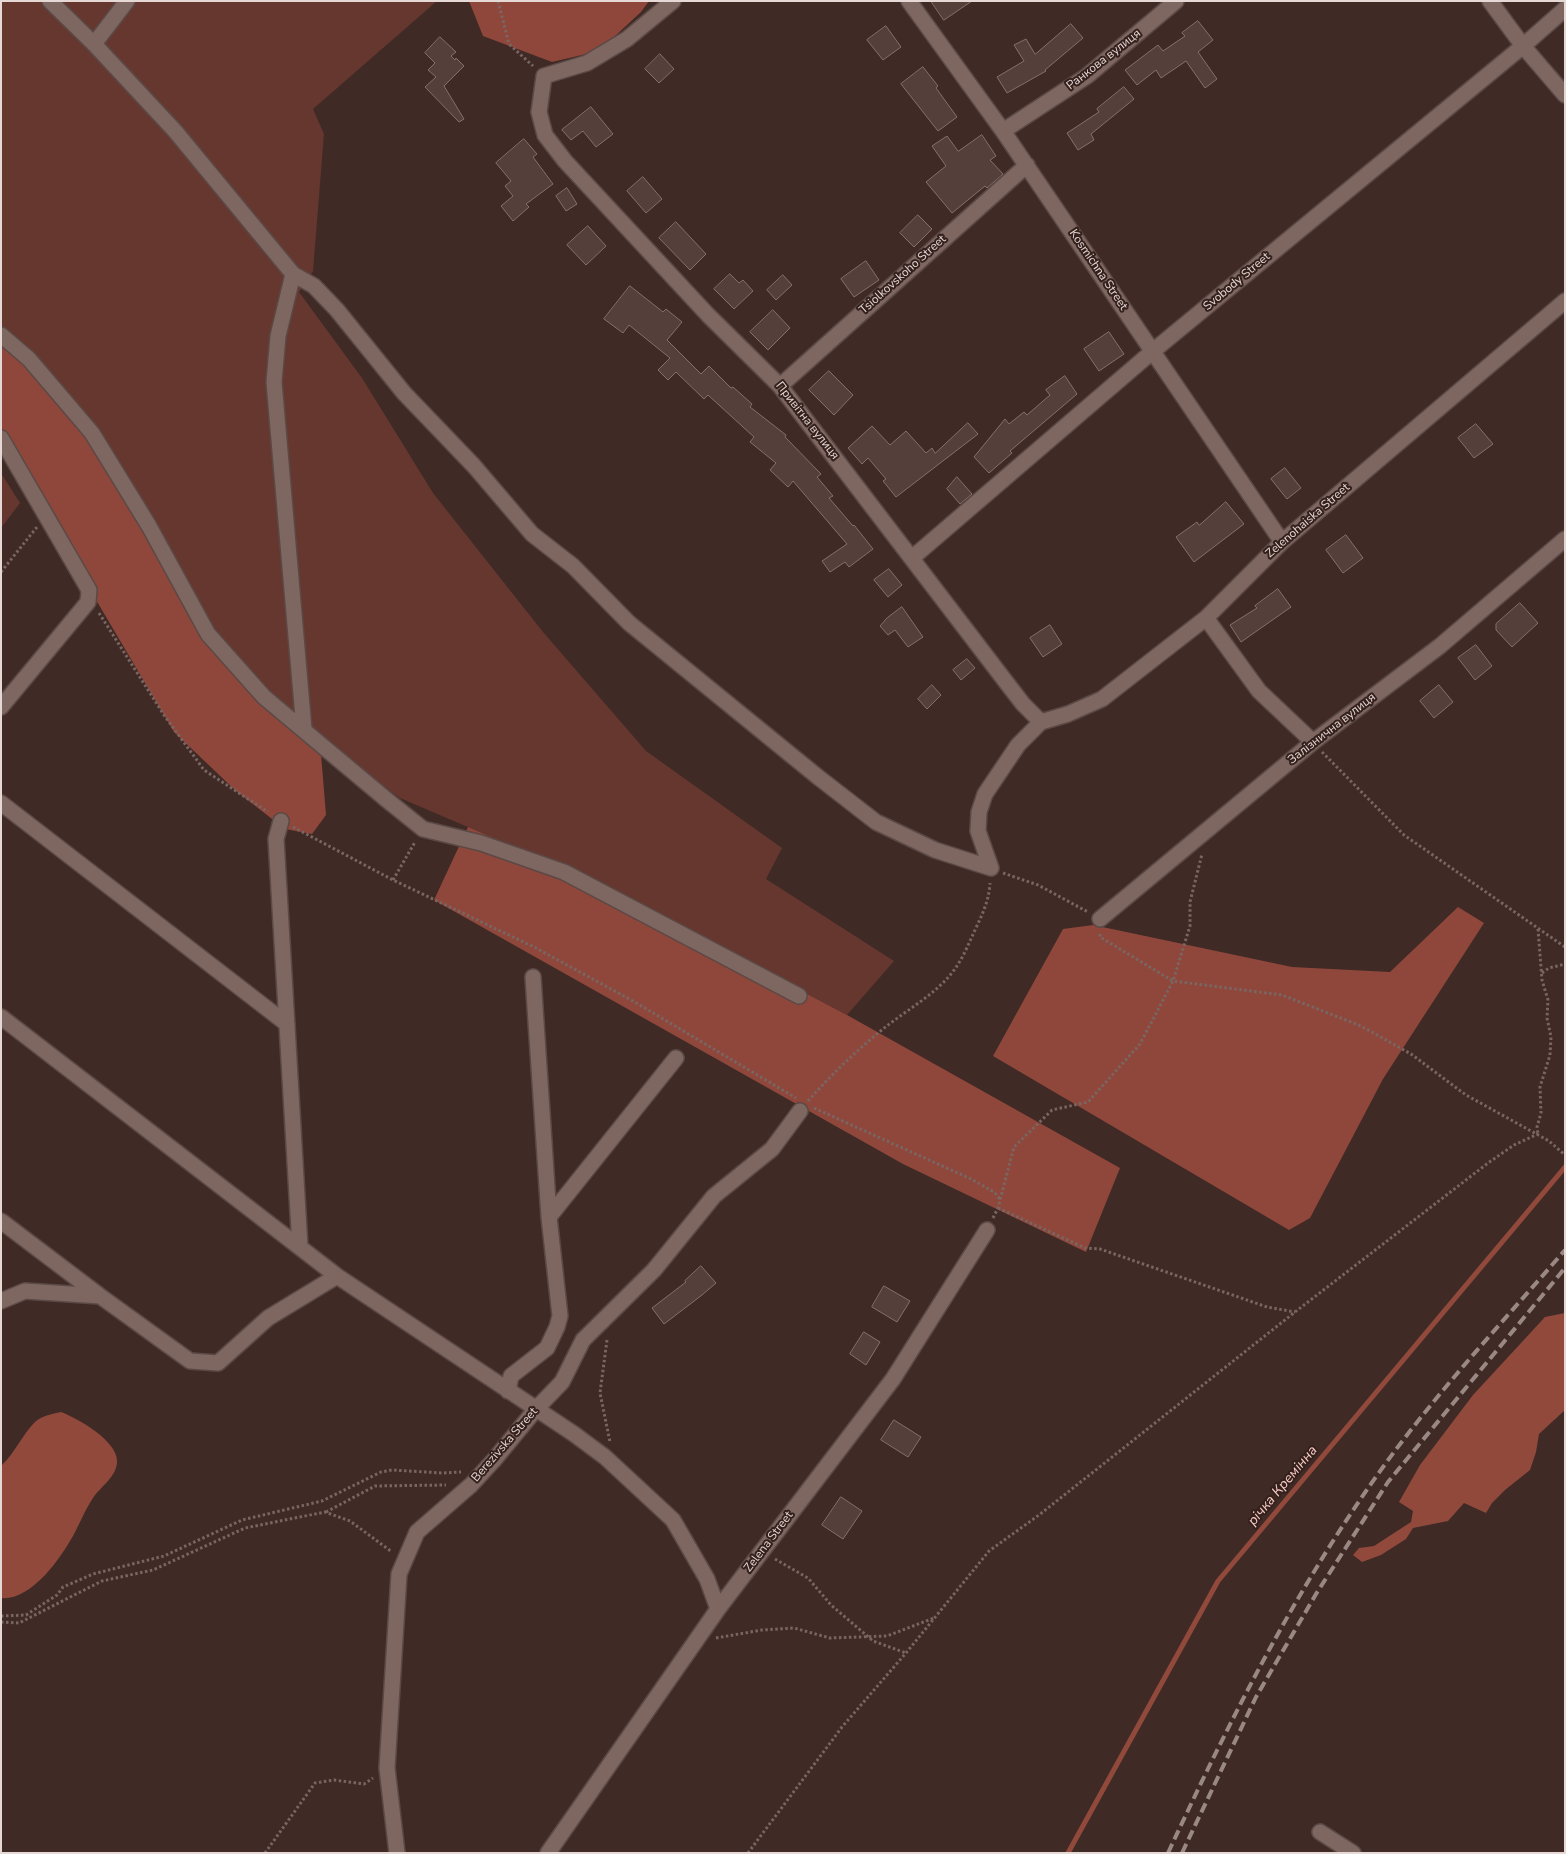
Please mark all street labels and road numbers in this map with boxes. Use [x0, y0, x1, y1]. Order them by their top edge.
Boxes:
street label: Ранкова вулиця [1064, 27, 1144, 93]
street label: Kosmichna Street [1066, 227, 1130, 313]
street label: Tsiolkovskoho Street [857, 232, 949, 318]
street label: Svobody Street [1201, 250, 1273, 314]
street label: Привітна вулиця [772, 379, 842, 463]
street label: Zelenohaiska Street [1263, 481, 1353, 561]
street label: Залізнична вулиця [1285, 690, 1379, 768]
street label: Berezivska Street [469, 1405, 541, 1485]
street label: Zelena Street [742, 1509, 796, 1575]

